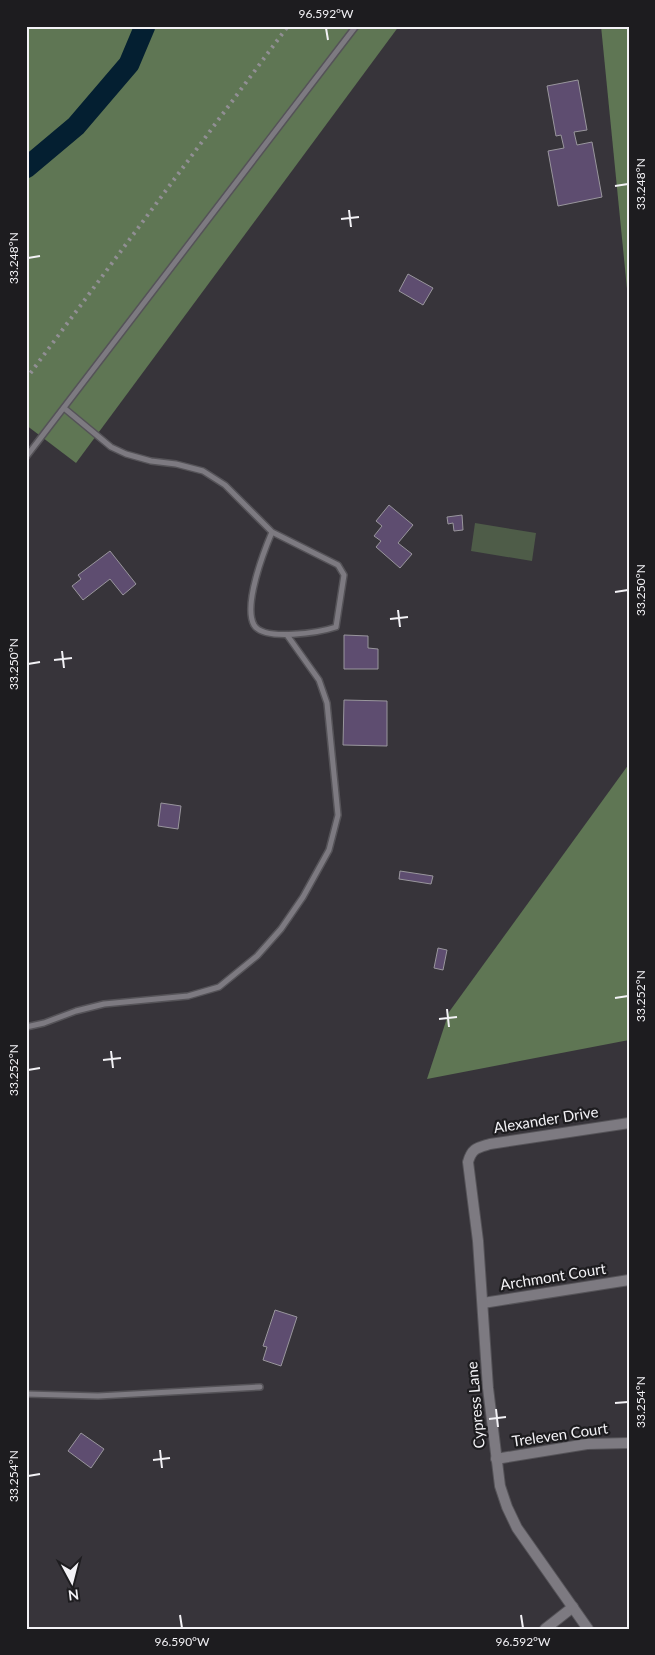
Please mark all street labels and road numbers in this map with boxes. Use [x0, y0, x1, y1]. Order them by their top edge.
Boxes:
street label: Alexander Drive [492, 1102, 600, 1136]
street label: Archmont Court [499, 1259, 608, 1293]
street label: Cypress Lane [462, 1361, 488, 1449]
street label: Treleven Court [511, 1418, 610, 1450]

